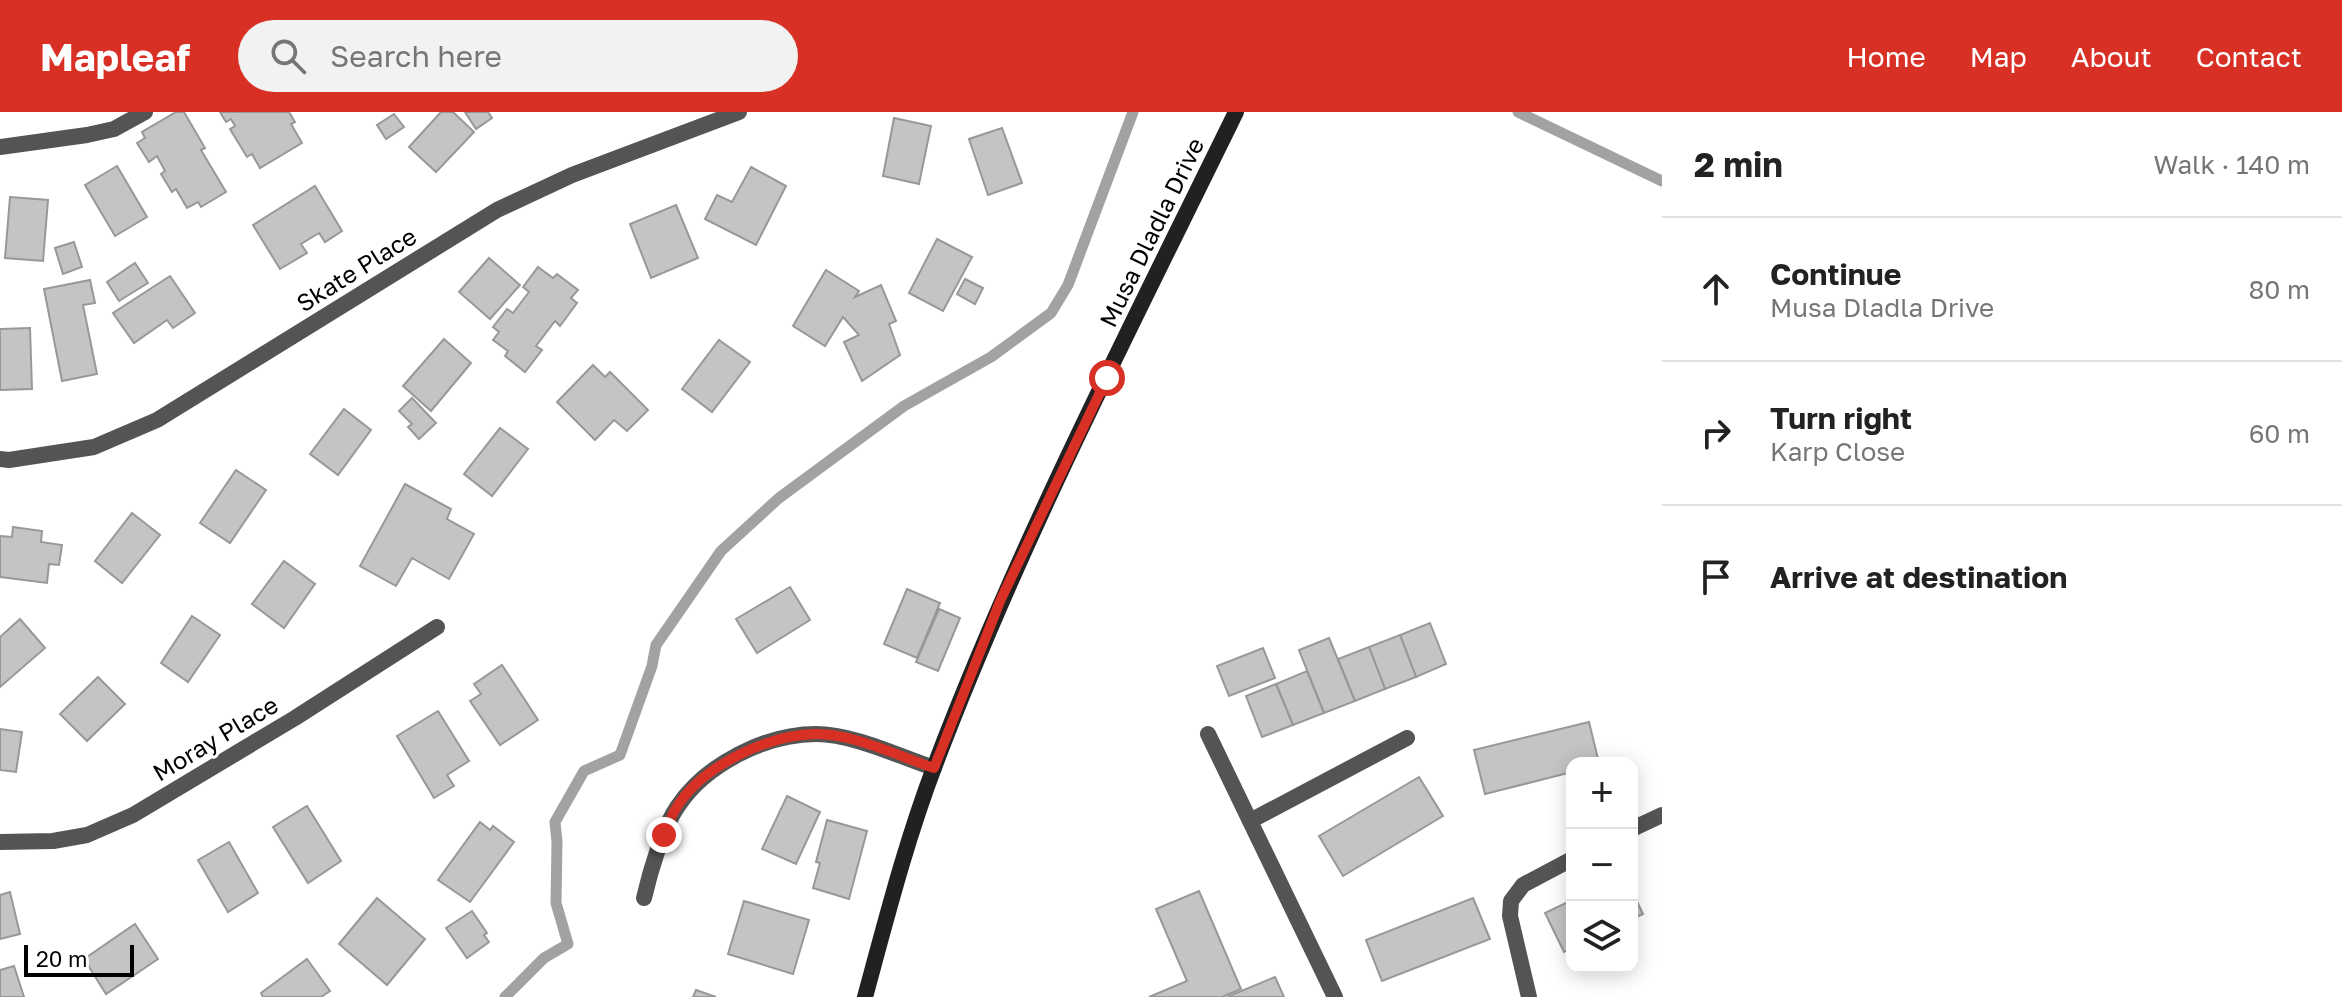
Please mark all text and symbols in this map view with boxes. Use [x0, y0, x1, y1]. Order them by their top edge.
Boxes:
search box [238, 20, 798, 92]
text: Mapleaf [40, 34, 190, 79]
icon: search [266, 34, 310, 78]
text: Search here [330, 38, 502, 74]
text: Home [1847, 40, 1926, 73]
text: Map [1970, 40, 2027, 73]
text: About [2071, 40, 2152, 73]
text: Contact [2196, 40, 2302, 73]
street label: Musa Dladla Drive [1093, 133, 1209, 331]
text: 2 min [1694, 144, 1783, 184]
text: Walk · 140 m [2153, 149, 2310, 180]
street label: Skate Place [291, 221, 421, 317]
text: Continue [1770, 256, 1901, 292]
icon: ahead [1694, 267, 1738, 311]
text: 80 m [2249, 274, 2310, 305]
text: Musa Dladla Drive [1770, 292, 1994, 323]
route start [1089, 360, 1125, 396]
text: Turn right [1770, 400, 1912, 436]
icon: right [1694, 411, 1738, 455]
text: 60 m [2249, 418, 2310, 449]
text: Karp Close [1770, 436, 1905, 467]
icon: arrive [1694, 555, 1738, 599]
text: Arrive at destination [1770, 559, 2067, 595]
street label: Moray Place [147, 689, 283, 787]
map controls [1566, 757, 1638, 973]
button: + [1566, 757, 1638, 829]
route end [646, 817, 682, 853]
button: − [1566, 829, 1638, 901]
button: layers [1566, 901, 1638, 973]
scale bar [24, 941, 134, 977]
text: 20 m [36, 945, 87, 972]

